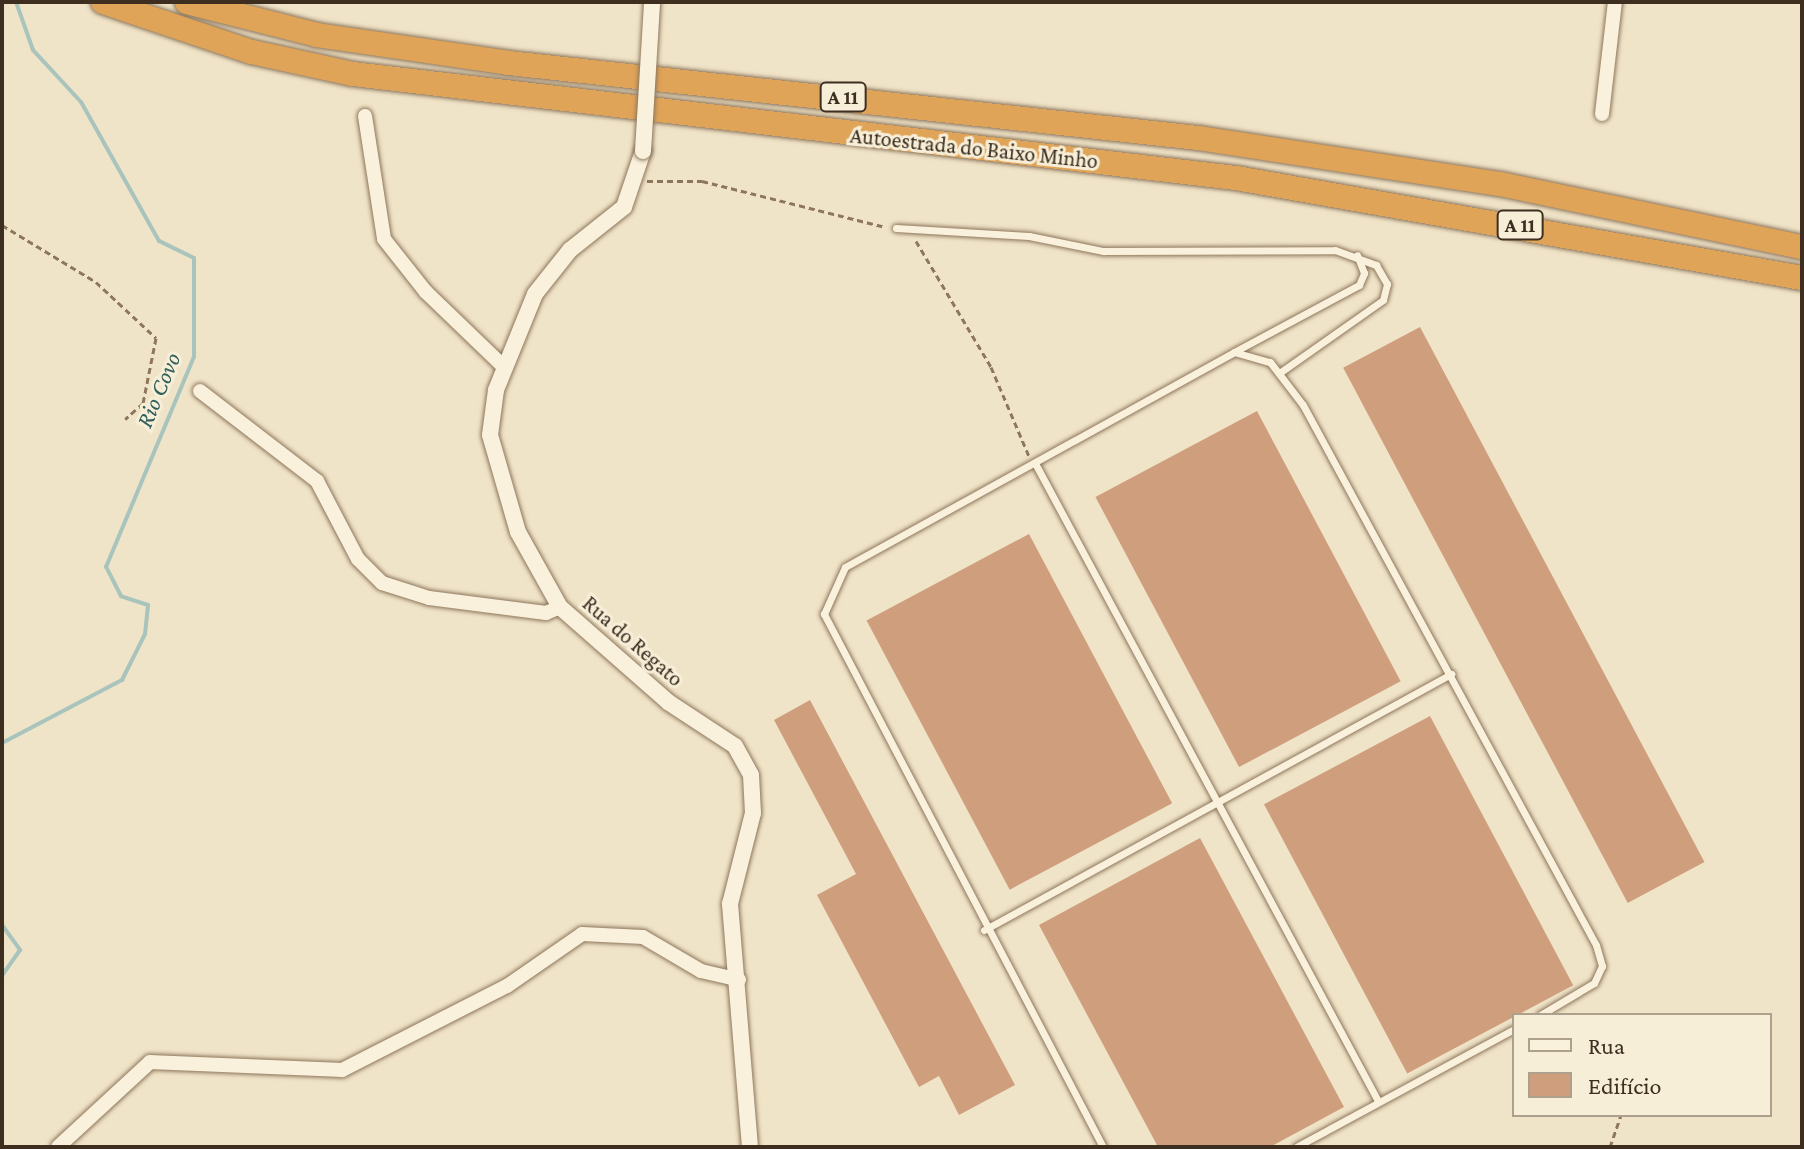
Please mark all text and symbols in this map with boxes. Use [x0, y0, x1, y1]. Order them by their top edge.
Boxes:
road number: A 11 [819, 81, 867, 113]
street label: Autoestrada do Baixo Minho [849, 122, 1099, 174]
road number: A 11 [1496, 209, 1544, 241]
water label: Rio Covo [129, 348, 187, 432]
street label: Rua do Regato [577, 590, 689, 692]
legend [1512, 1013, 1772, 1117]
text: Rua [1588, 1032, 1625, 1059]
text: Edifício [1588, 1072, 1661, 1099]

